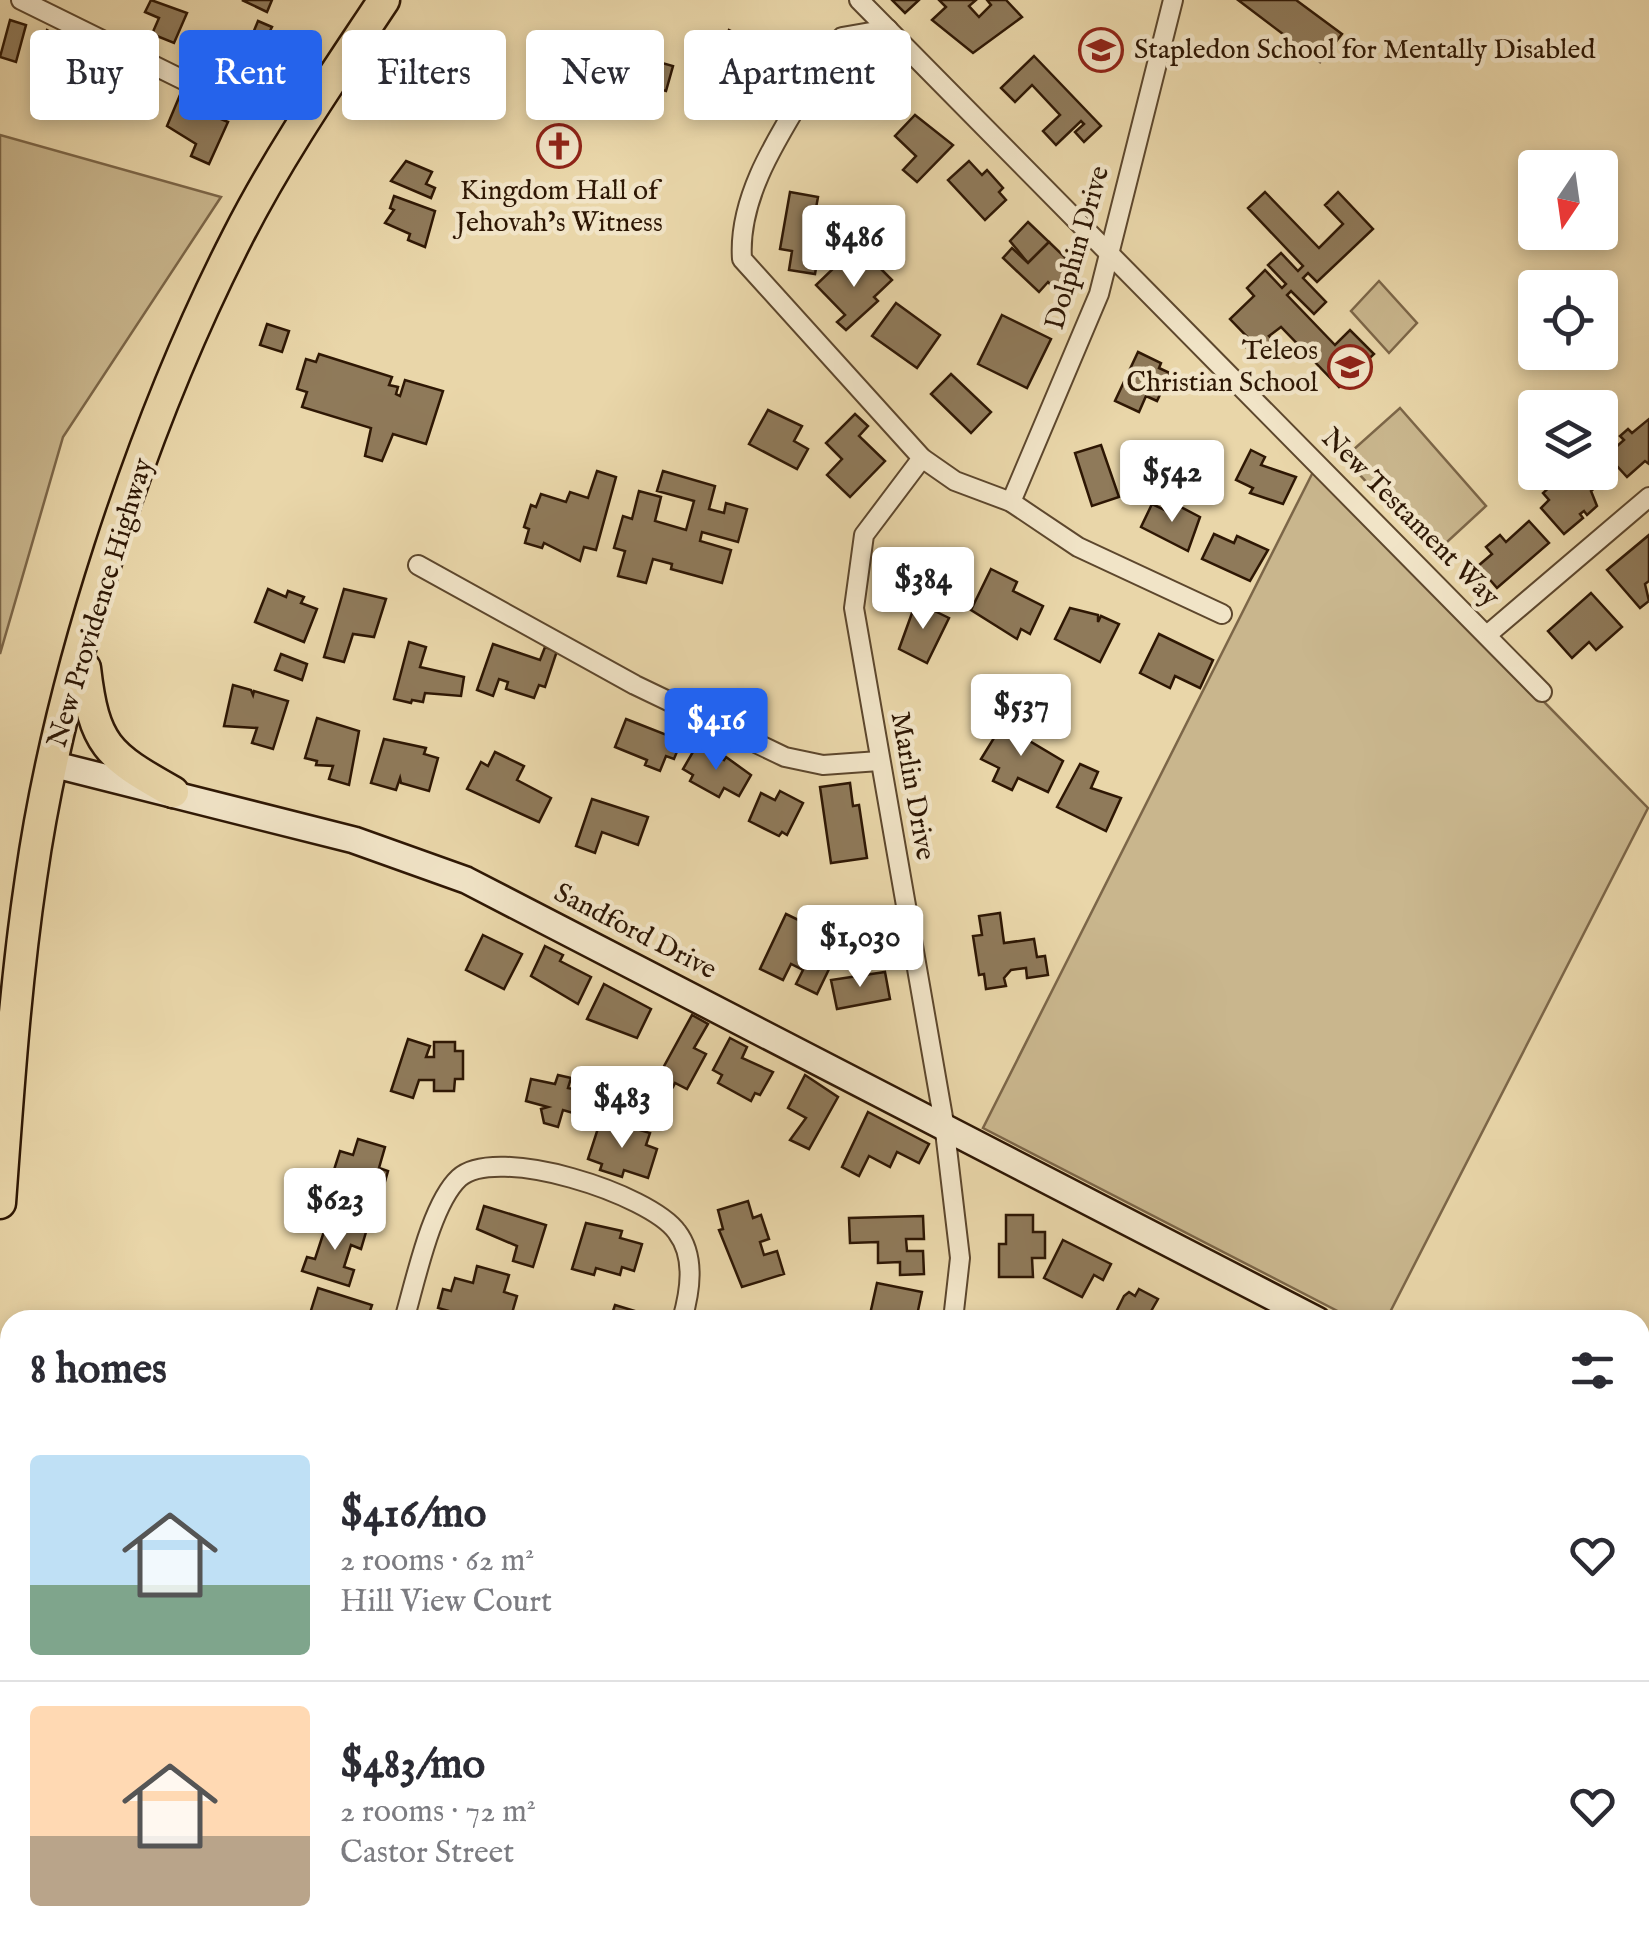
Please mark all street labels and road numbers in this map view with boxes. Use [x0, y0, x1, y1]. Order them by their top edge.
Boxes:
street label: Dolphin Drive [1038, 162, 1118, 334]
street label: New Testament Way [1313, 421, 1507, 615]
street label: New Providence Highway [40, 454, 162, 752]
street label: Marlin Drive [882, 709, 942, 863]
street label: Sandford Drive [548, 876, 722, 988]

